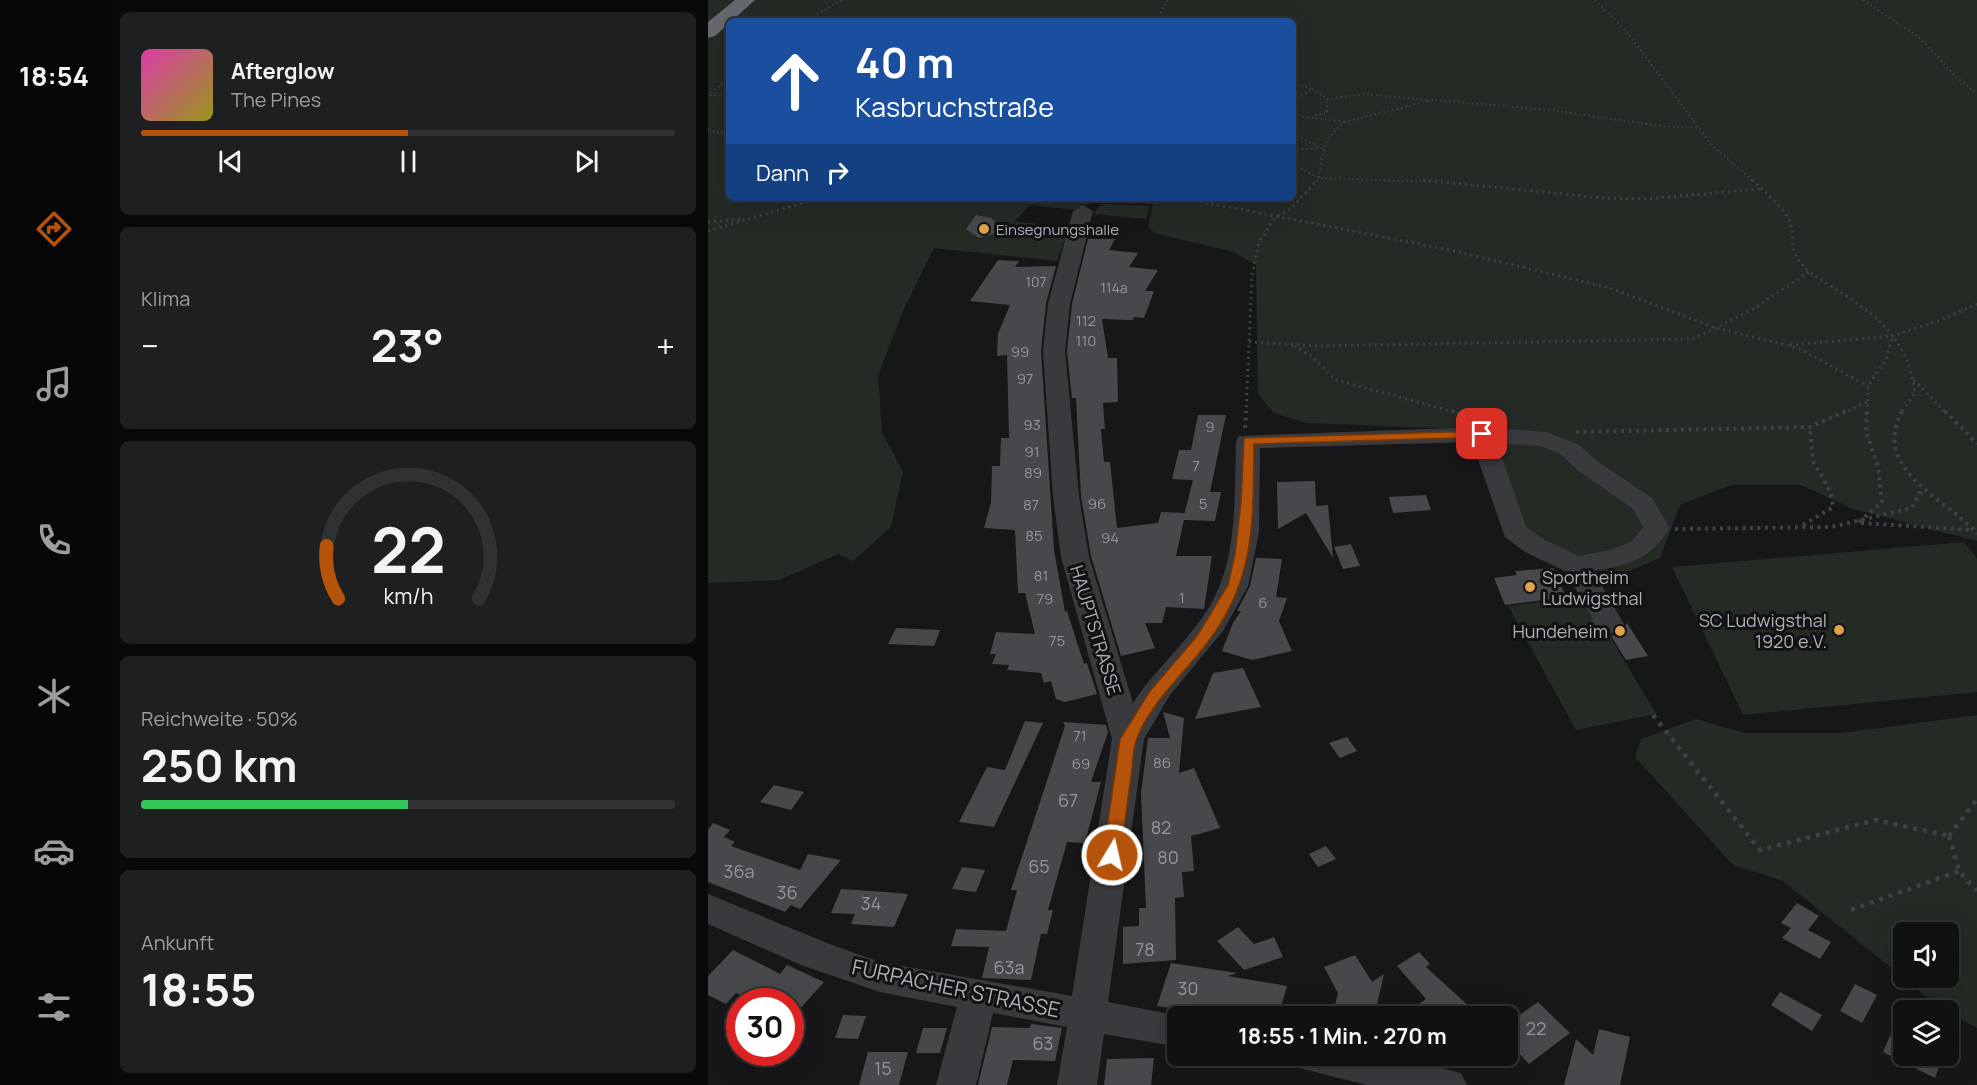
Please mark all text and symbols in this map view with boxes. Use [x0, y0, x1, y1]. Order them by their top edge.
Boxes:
text: 40 m [855, 33, 954, 91]
icon: ahead [756, 42, 834, 120]
text: Afterglow [231, 56, 335, 86]
text: 18:54 [19, 57, 89, 94]
text: The Pines [231, 86, 321, 113]
text: Kasbruchstraße [855, 88, 1054, 125]
icon: previous [214, 145, 247, 178]
icon: pause [392, 145, 425, 178]
icon: next [570, 145, 603, 178]
icon: right [821, 156, 854, 189]
text: Dann [756, 158, 809, 188]
icon: directions [33, 208, 75, 250]
place label: Einsegnungshalle [996, 219, 1119, 240]
marker: Einsegnungshalle [977, 222, 991, 236]
house number: 107 [1025, 272, 1047, 291]
house number: 114a [1101, 278, 1127, 297]
text: Klima [141, 285, 190, 312]
house number: 112 [1076, 310, 1096, 331]
text: 23° [371, 314, 444, 376]
text: − [141, 323, 159, 368]
text: + [656, 323, 675, 368]
house number: 110 [1076, 330, 1096, 351]
house number: 99 [1011, 341, 1029, 362]
icon: music [33, 363, 75, 405]
house number: 97 [1017, 368, 1033, 389]
pin [1456, 408, 1507, 459]
house number: 93 [1023, 414, 1041, 435]
house number: 9 [1205, 416, 1215, 437]
icon: arrive [1465, 417, 1498, 450]
house number: 91 [1024, 441, 1040, 462]
house number: 7 [1192, 455, 1200, 476]
house number: 89 [1024, 462, 1042, 483]
house number: 96 [1088, 493, 1106, 514]
house number: 5 [1199, 493, 1207, 514]
house number: 87 [1023, 494, 1039, 515]
text: 22 [371, 507, 445, 593]
icon: phone [33, 519, 75, 561]
house number: 85 [1025, 525, 1043, 546]
house number: 94 [1101, 527, 1119, 548]
street label: HAUPTSTRASSE [1065, 562, 1127, 698]
house number: 81 [1034, 565, 1048, 586]
place label: Sportheim Ludwigsthal [1542, 565, 1643, 610]
marker: Sportheim Ludwigsthal [1523, 580, 1537, 594]
text: km/h [383, 582, 433, 611]
house number: 1 [1179, 587, 1185, 608]
house number: 79 [1037, 588, 1053, 609]
house number: 6 [1258, 592, 1268, 613]
place label: SC Ludwigsthal 1920 e.V. [1699, 608, 1827, 653]
place label: Hundeheim [1512, 619, 1608, 643]
marker: SC Ludwigsthal 1920 e.V. [1832, 623, 1846, 637]
marker: Hundeheim [1613, 624, 1627, 638]
house number: 75 [1049, 630, 1065, 651]
icon: climate [33, 675, 75, 717]
text: Reichweite · 50% [141, 705, 298, 732]
house number: 71 [1073, 725, 1087, 746]
text: 250 km [141, 734, 297, 796]
house number: 86 [1153, 752, 1171, 773]
house number: 69 [1072, 753, 1090, 774]
house number: 67 [1058, 788, 1078, 812]
house number: 82 [1151, 815, 1171, 839]
position arrow [1080, 823, 1144, 887]
icon: car [33, 830, 75, 872]
house number: 80 [1157, 845, 1179, 869]
house number: 65 [1028, 854, 1050, 878]
house number: 36a [723, 859, 755, 883]
house number: 36 [776, 880, 798, 904]
house number: 34 [861, 891, 881, 915]
map controls [1893, 922, 1959, 1066]
button: sound [1893, 922, 1959, 988]
text: Ankunft [141, 929, 214, 956]
house number: 78 [1135, 937, 1155, 961]
street label: FURPACHER STRASSE [850, 952, 1062, 1024]
house number: 63a [993, 955, 1025, 979]
text: 18:55 [141, 958, 256, 1020]
house number: 30 [1178, 976, 1198, 1000]
icon: filters [33, 986, 75, 1028]
speed limit sign: 30 [726, 988, 804, 1066]
button: layers [1893, 1000, 1959, 1066]
house number: 22 [1526, 1016, 1546, 1040]
text: 18:55 · 1 Min. · 270 m [1238, 1021, 1447, 1051]
house number: 63 [1032, 1031, 1054, 1055]
house number: 15 [874, 1056, 892, 1080]

